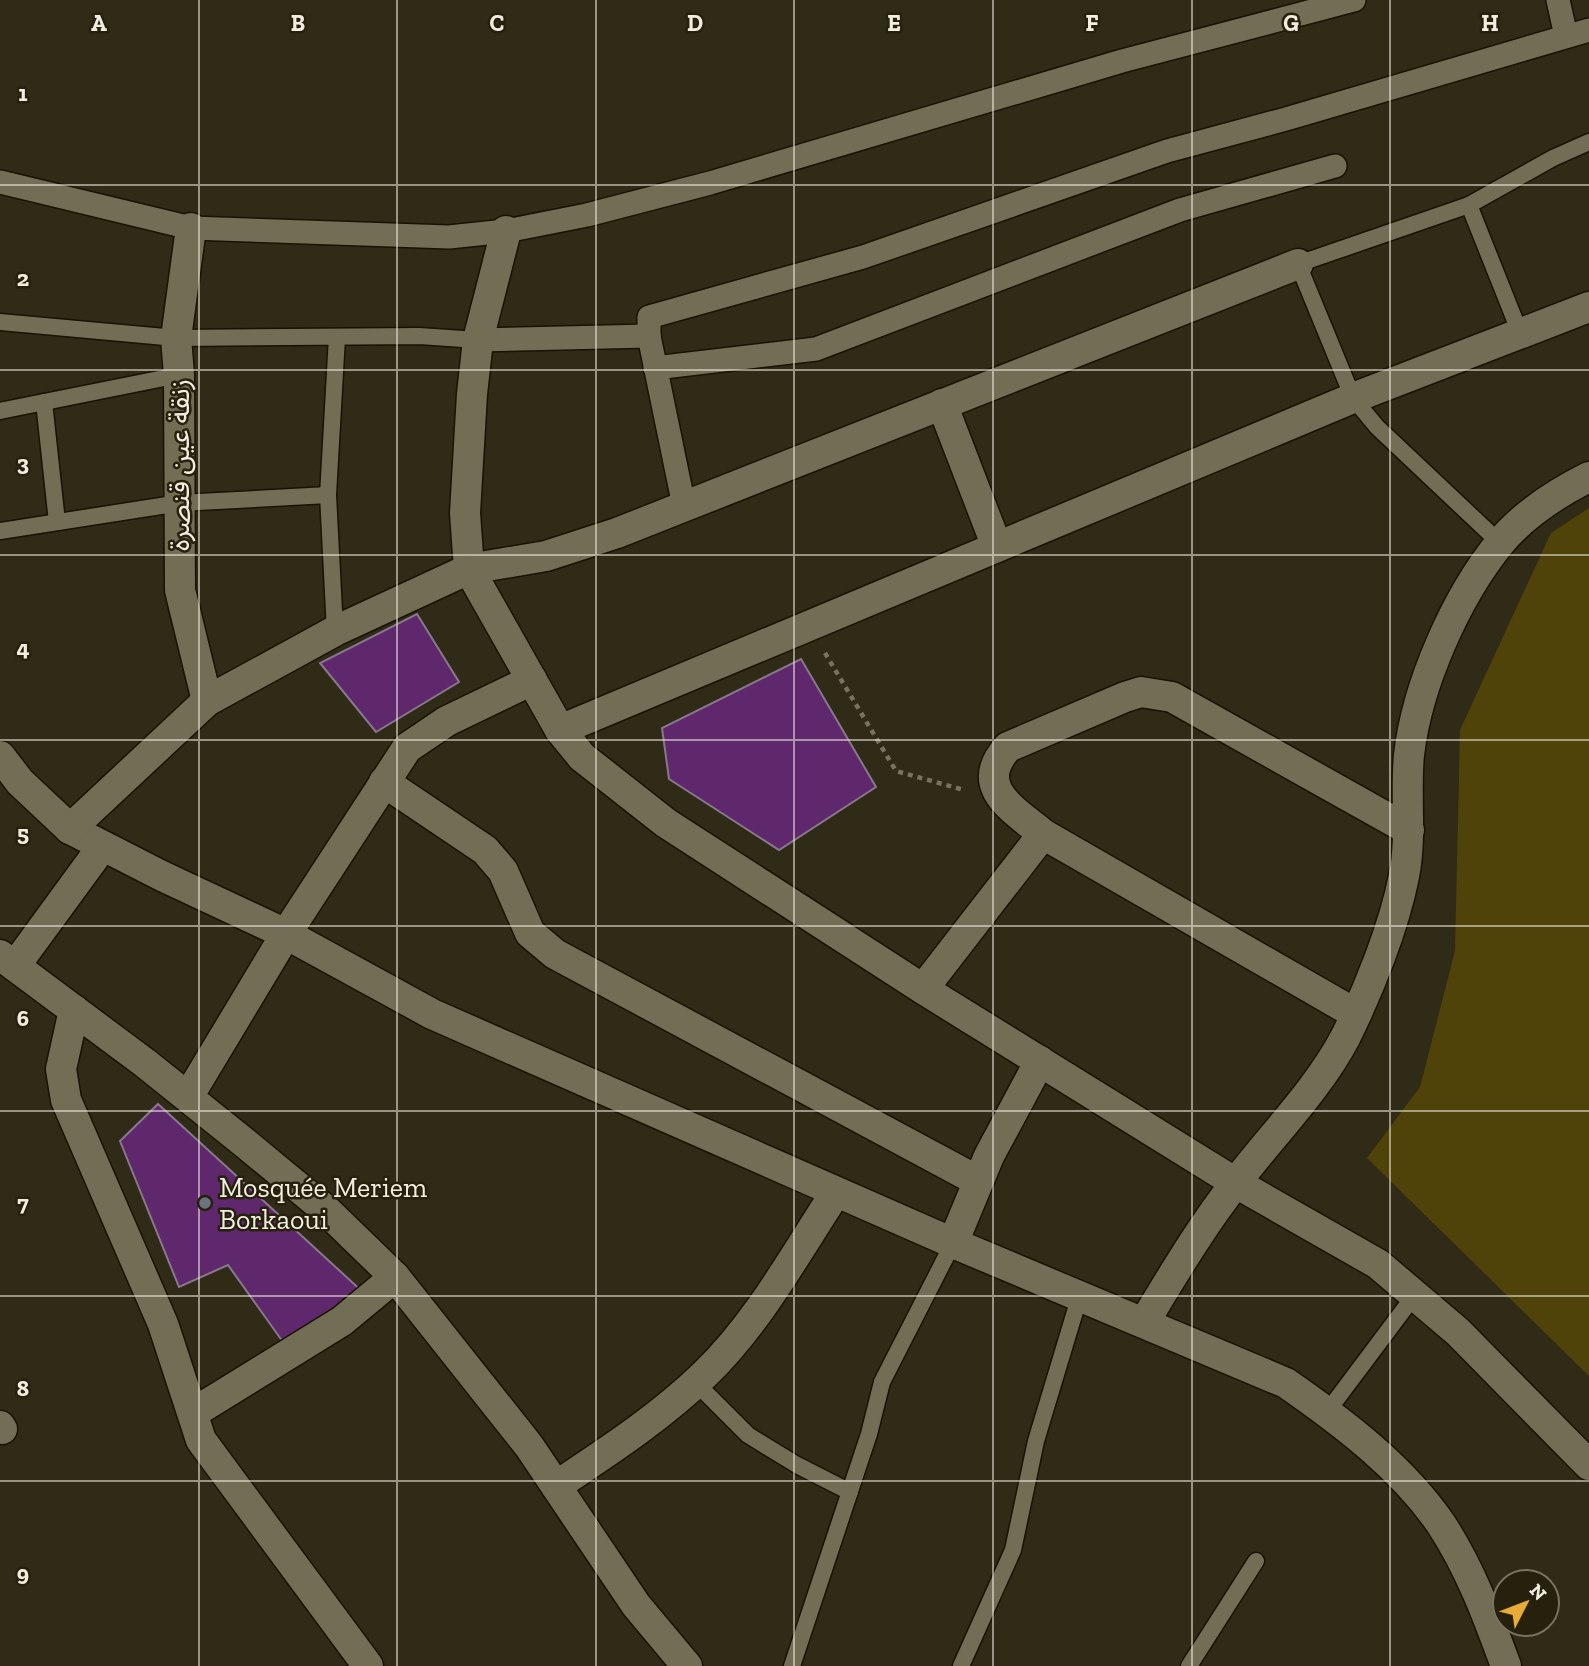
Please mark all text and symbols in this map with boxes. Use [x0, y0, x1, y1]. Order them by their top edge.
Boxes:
text: A [91, 9, 107, 37]
text: B [291, 9, 305, 37]
text: C [490, 9, 504, 37]
text: D [687, 9, 703, 37]
text: E [887, 9, 901, 37]
text: F [1085, 9, 1099, 37]
text: G [1283, 9, 1299, 37]
text: H [1481, 9, 1499, 37]
text: 1 [18, 79, 28, 107]
text: 2 [17, 264, 29, 292]
street label: زنقة عين قنصرة [163, 379, 196, 551]
text: 3 [17, 449, 29, 477]
text: 4 [16, 634, 30, 662]
text: 5 [17, 819, 29, 847]
text: 6 [17, 1004, 29, 1032]
place label: Mosquée Meriem Borkaoui [219, 1171, 427, 1236]
text: 7 [17, 1189, 29, 1217]
marker: Mosquée Meriem Borkaoui [197, 1195, 213, 1211]
text: 8 [17, 1374, 29, 1402]
text: 9 [17, 1559, 29, 1587]
north arrow [1491, 1568, 1561, 1638]
text: N [1525, 1579, 1552, 1605]

